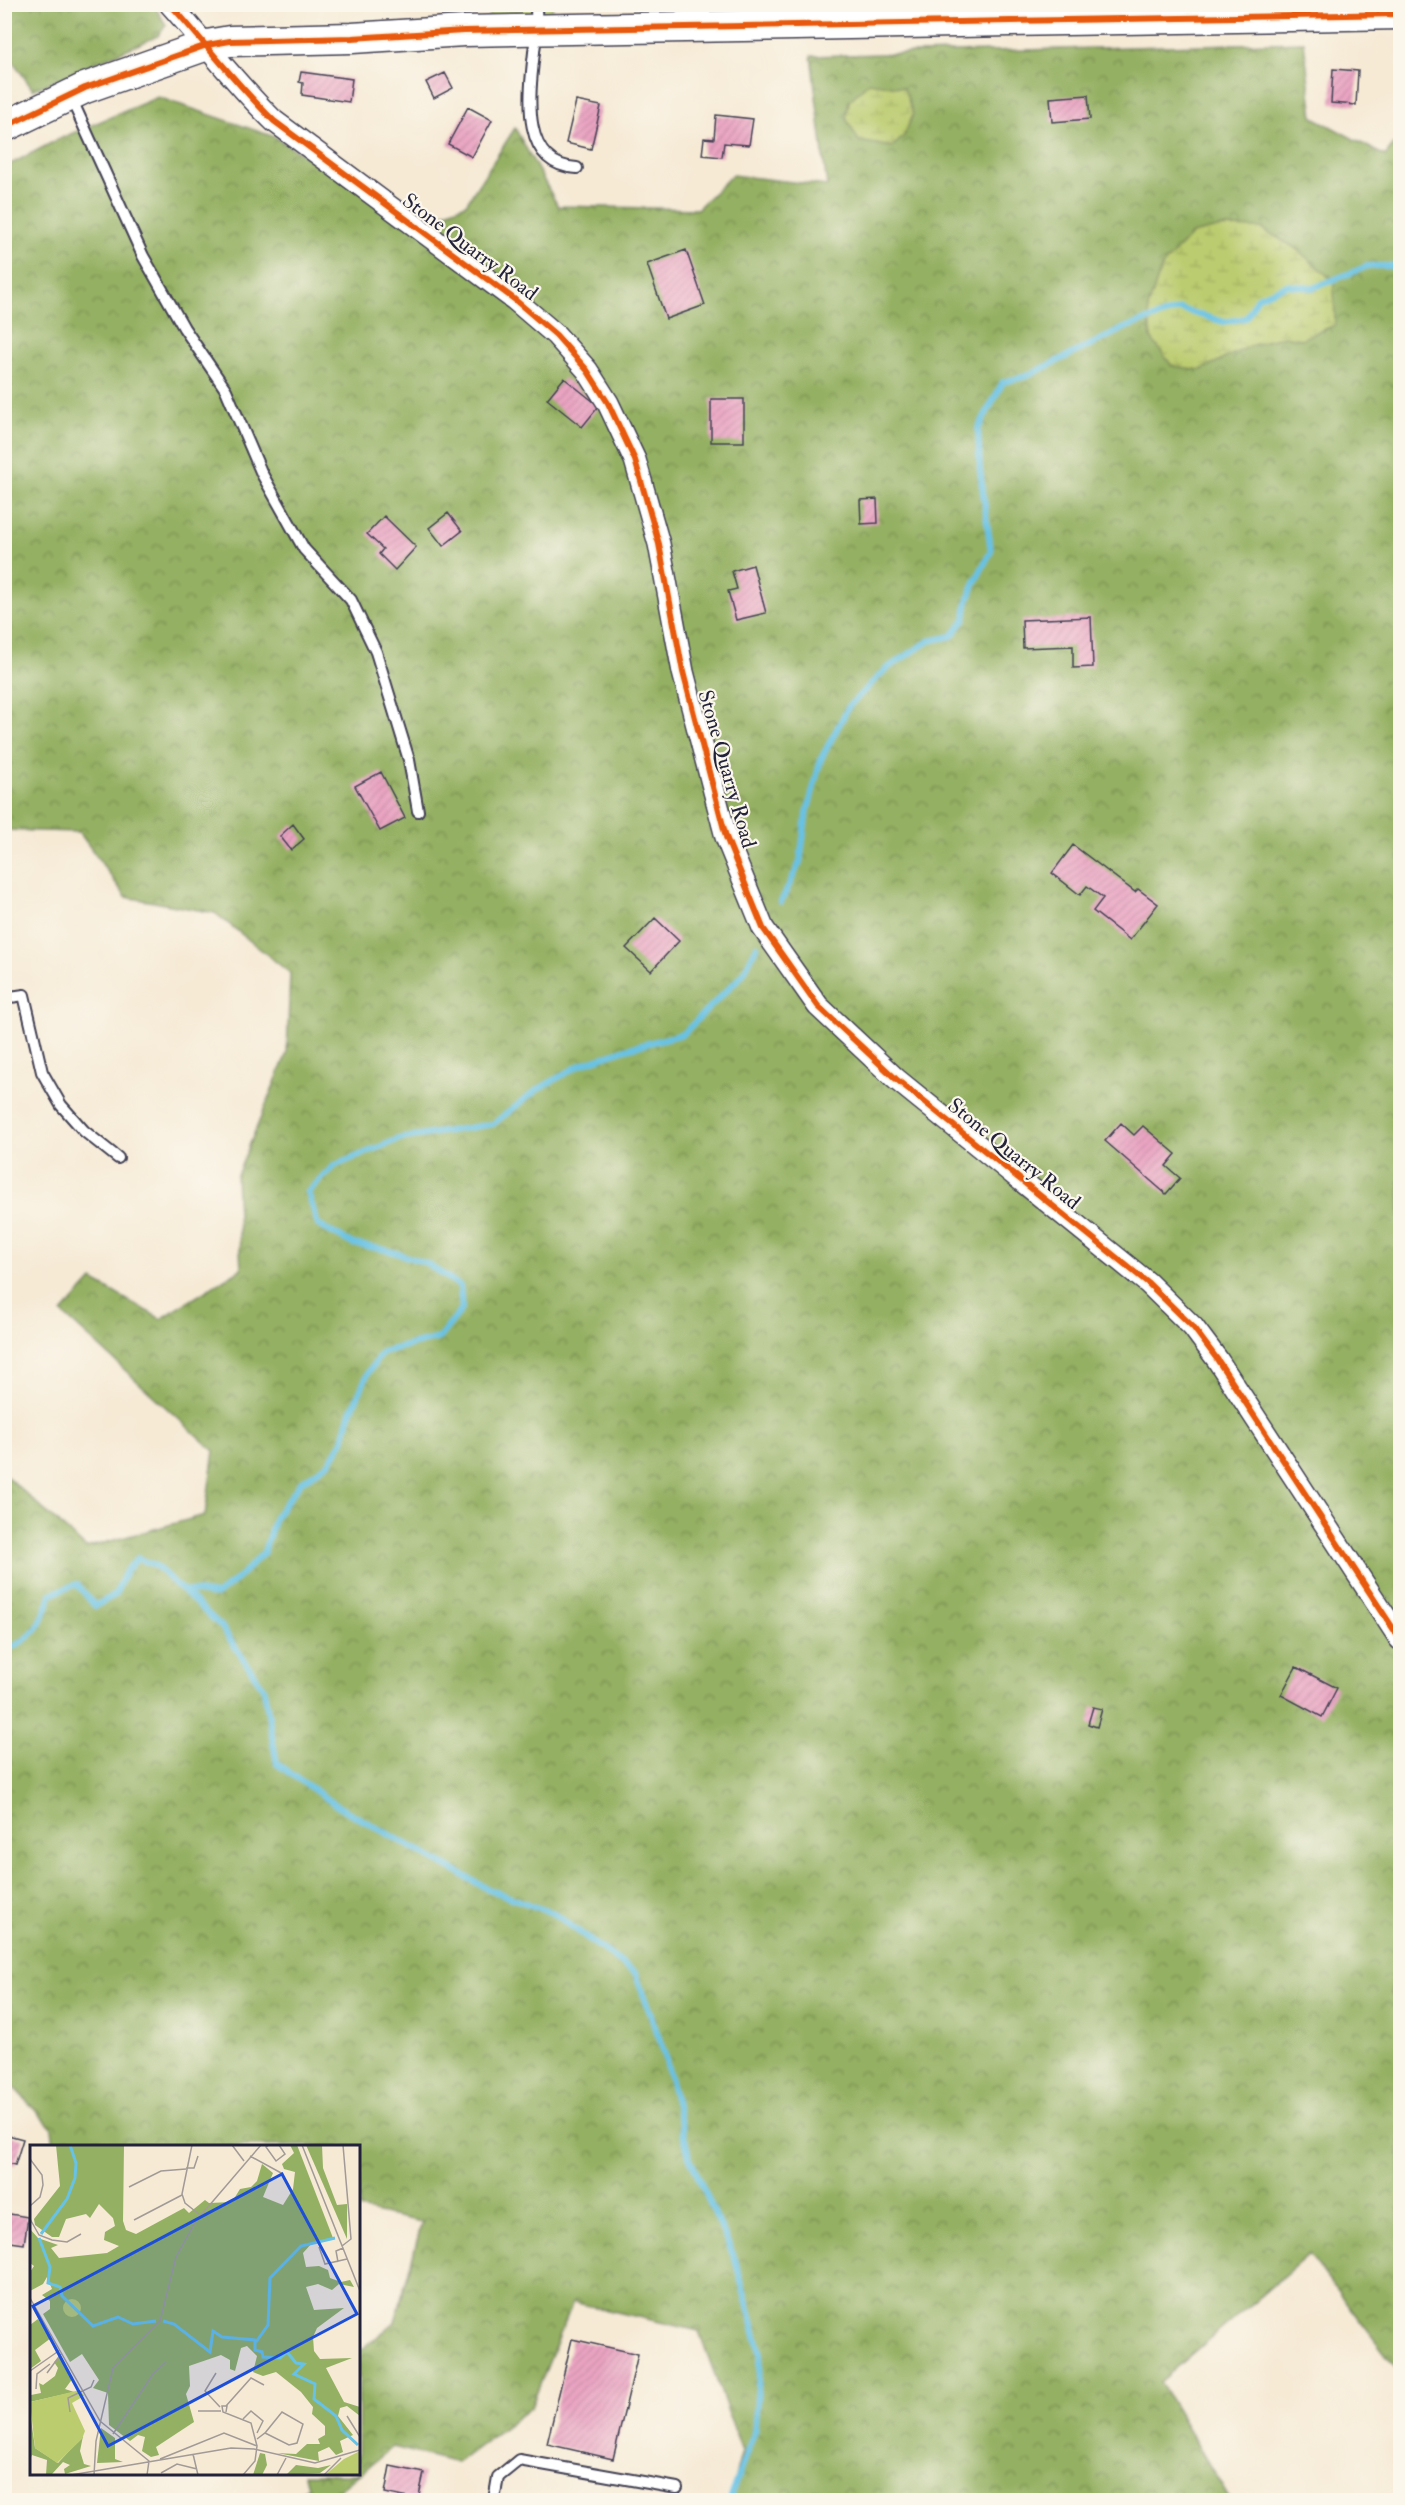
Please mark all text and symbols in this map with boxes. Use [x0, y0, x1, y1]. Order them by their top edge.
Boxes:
street label: Stone Quarry Road [397, 187, 544, 307]
street label: Stone Quarry Road [692, 687, 763, 852]
street label: Stone Quarry Road [942, 1092, 1086, 1216]
inset map [30, 2145, 360, 2475]

